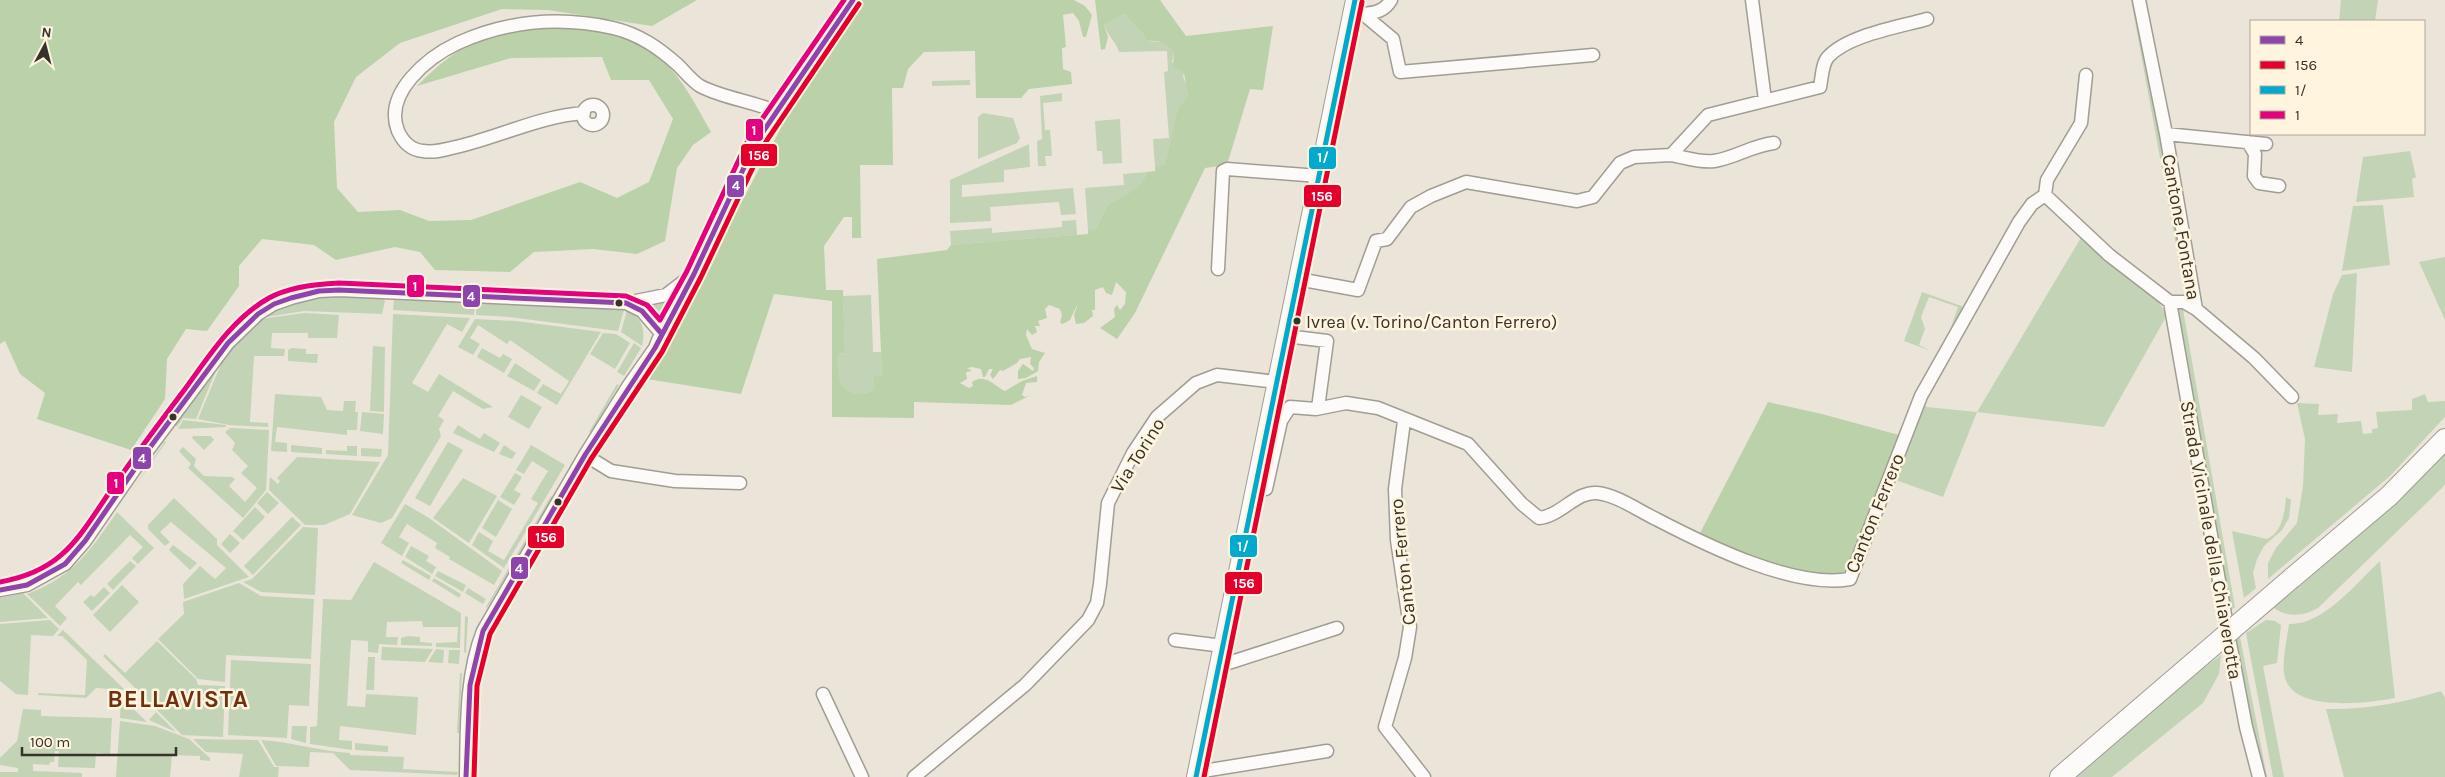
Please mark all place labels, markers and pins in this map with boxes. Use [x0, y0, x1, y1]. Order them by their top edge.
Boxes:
unlabelled marker [614, 298, 624, 308]
place label: Ivrea (v. Torino/Canton Ferrero) [1306, 311, 1557, 333]
marker: Ivrea (v. Torino/Canton Ferrero) [1292, 316, 1302, 326]
unlabelled marker [168, 412, 178, 422]
unlabelled marker [553, 497, 563, 507]

